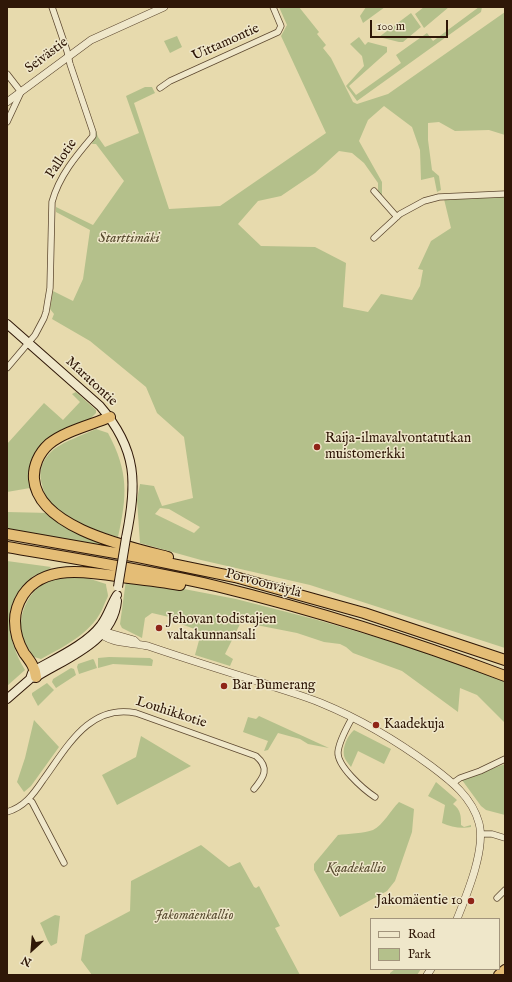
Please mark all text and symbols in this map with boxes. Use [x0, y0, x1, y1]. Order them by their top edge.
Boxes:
scale bar [372, 12, 450, 38]
text: 100 m [377, 19, 405, 34]
street label: Uittamontie [190, 21, 262, 65]
street label: Seivästie [22, 34, 72, 78]
street label: Pallotie [43, 136, 81, 182]
park label: Starttimäki [98, 231, 160, 247]
street label: Maratontie [62, 354, 120, 410]
place label: Raija-ilmavalvontatutkan muistomerkki [325, 431, 471, 464]
marker: Raija-ilmavalvontatutkan muistomerkki [312, 442, 322, 452]
street label: Porvoonväylä [223, 566, 303, 602]
place label: Jehovan todistajien valtakunnansali [167, 612, 277, 644]
marker: Jehovan todistajien valtakunnansali [154, 623, 164, 633]
place label: Bar Bumerang [232, 678, 315, 694]
marker: Bar Bumerang [219, 681, 229, 691]
street label: Louhikkotie [134, 694, 208, 732]
place label: Kaadekuja [384, 717, 444, 733]
marker: Kaadekuja [371, 720, 381, 730]
park label: Kaadekallio [326, 861, 386, 877]
place label: Jakomäentie 10 [376, 893, 463, 909]
marker: Jakomäentie 10 [466, 896, 476, 906]
park label: Jakomäenkallio [155, 908, 233, 924]
legend [370, 918, 500, 970]
text: Road [408, 927, 435, 942]
north arrow [12, 930, 52, 970]
text: Park [408, 947, 431, 962]
text: N [19, 952, 34, 969]

